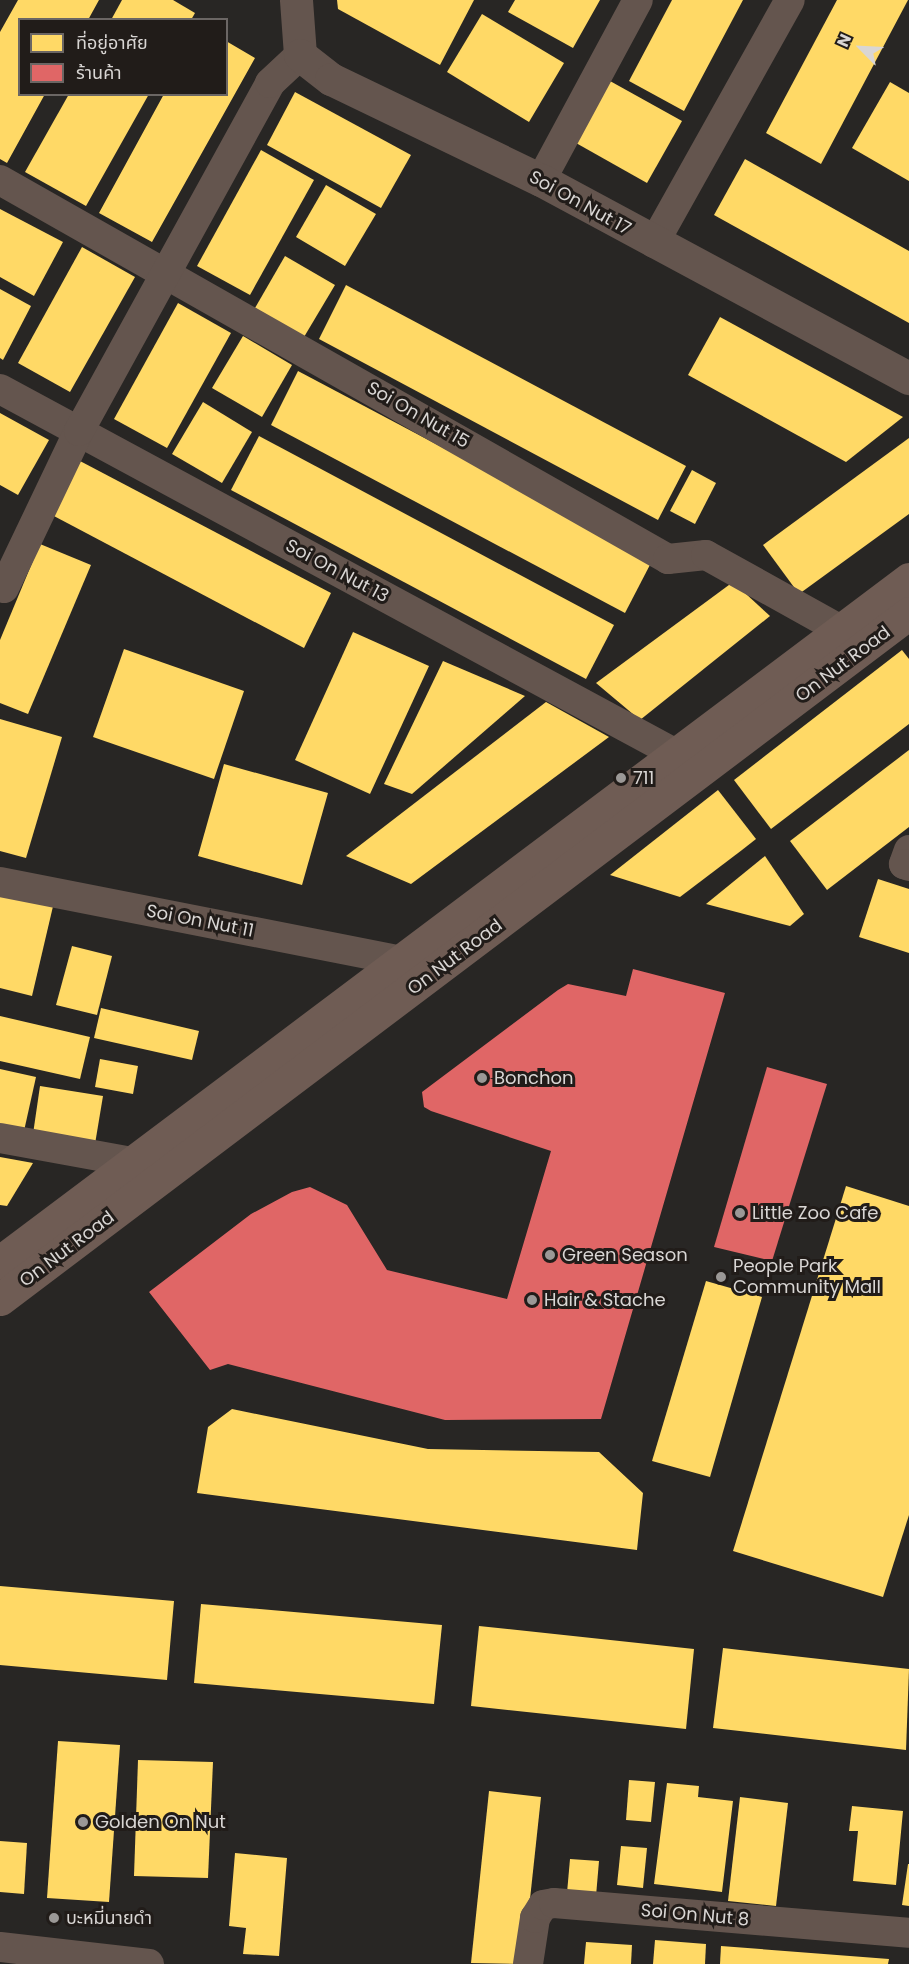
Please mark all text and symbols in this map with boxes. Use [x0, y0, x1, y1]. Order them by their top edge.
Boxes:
legend [18, 18, 228, 96]
north arrow [831, 18, 891, 78]
text: ที่อยู่อาศัย [76, 30, 148, 55]
text: N [831, 30, 857, 51]
text: ร้านค้า [76, 60, 122, 85]
street label: Soi On Nut 17 [525, 166, 635, 240]
street label: Soi On Nut 15 [363, 377, 473, 453]
street label: Soi On Nut 13 [282, 535, 392, 607]
street label: On Nut Road [791, 621, 895, 707]
place label: 711 [633, 767, 654, 789]
marker: 711 [614, 771, 628, 785]
street label: Soi On Nut 11 [145, 900, 255, 942]
street label: On Nut Road [403, 914, 507, 1000]
place label: Bonchon [494, 1067, 574, 1089]
marker: Bonchon [475, 1071, 489, 1085]
place label: Little Zoo Cafe [752, 1202, 878, 1224]
street label: On Nut Road [15, 1206, 119, 1292]
marker: Little Zoo Cafe [733, 1206, 747, 1220]
place label: Green Season [562, 1244, 688, 1266]
marker: Green Season [543, 1248, 557, 1262]
place label: People Park Community Mall [733, 1256, 881, 1298]
marker: People Park Community Mall [714, 1270, 728, 1284]
place label: Hair & Stache [544, 1289, 666, 1311]
marker: Hair & Stache [525, 1293, 539, 1307]
place label: Golden On Nut [95, 1811, 226, 1833]
marker: Golden On Nut [76, 1815, 90, 1829]
street label: Soi On Nut 8 [640, 1900, 750, 1930]
place label: บะหมี่นายดำ [66, 1907, 152, 1929]
marker: บะหมี่นายดำ [47, 1911, 61, 1925]

